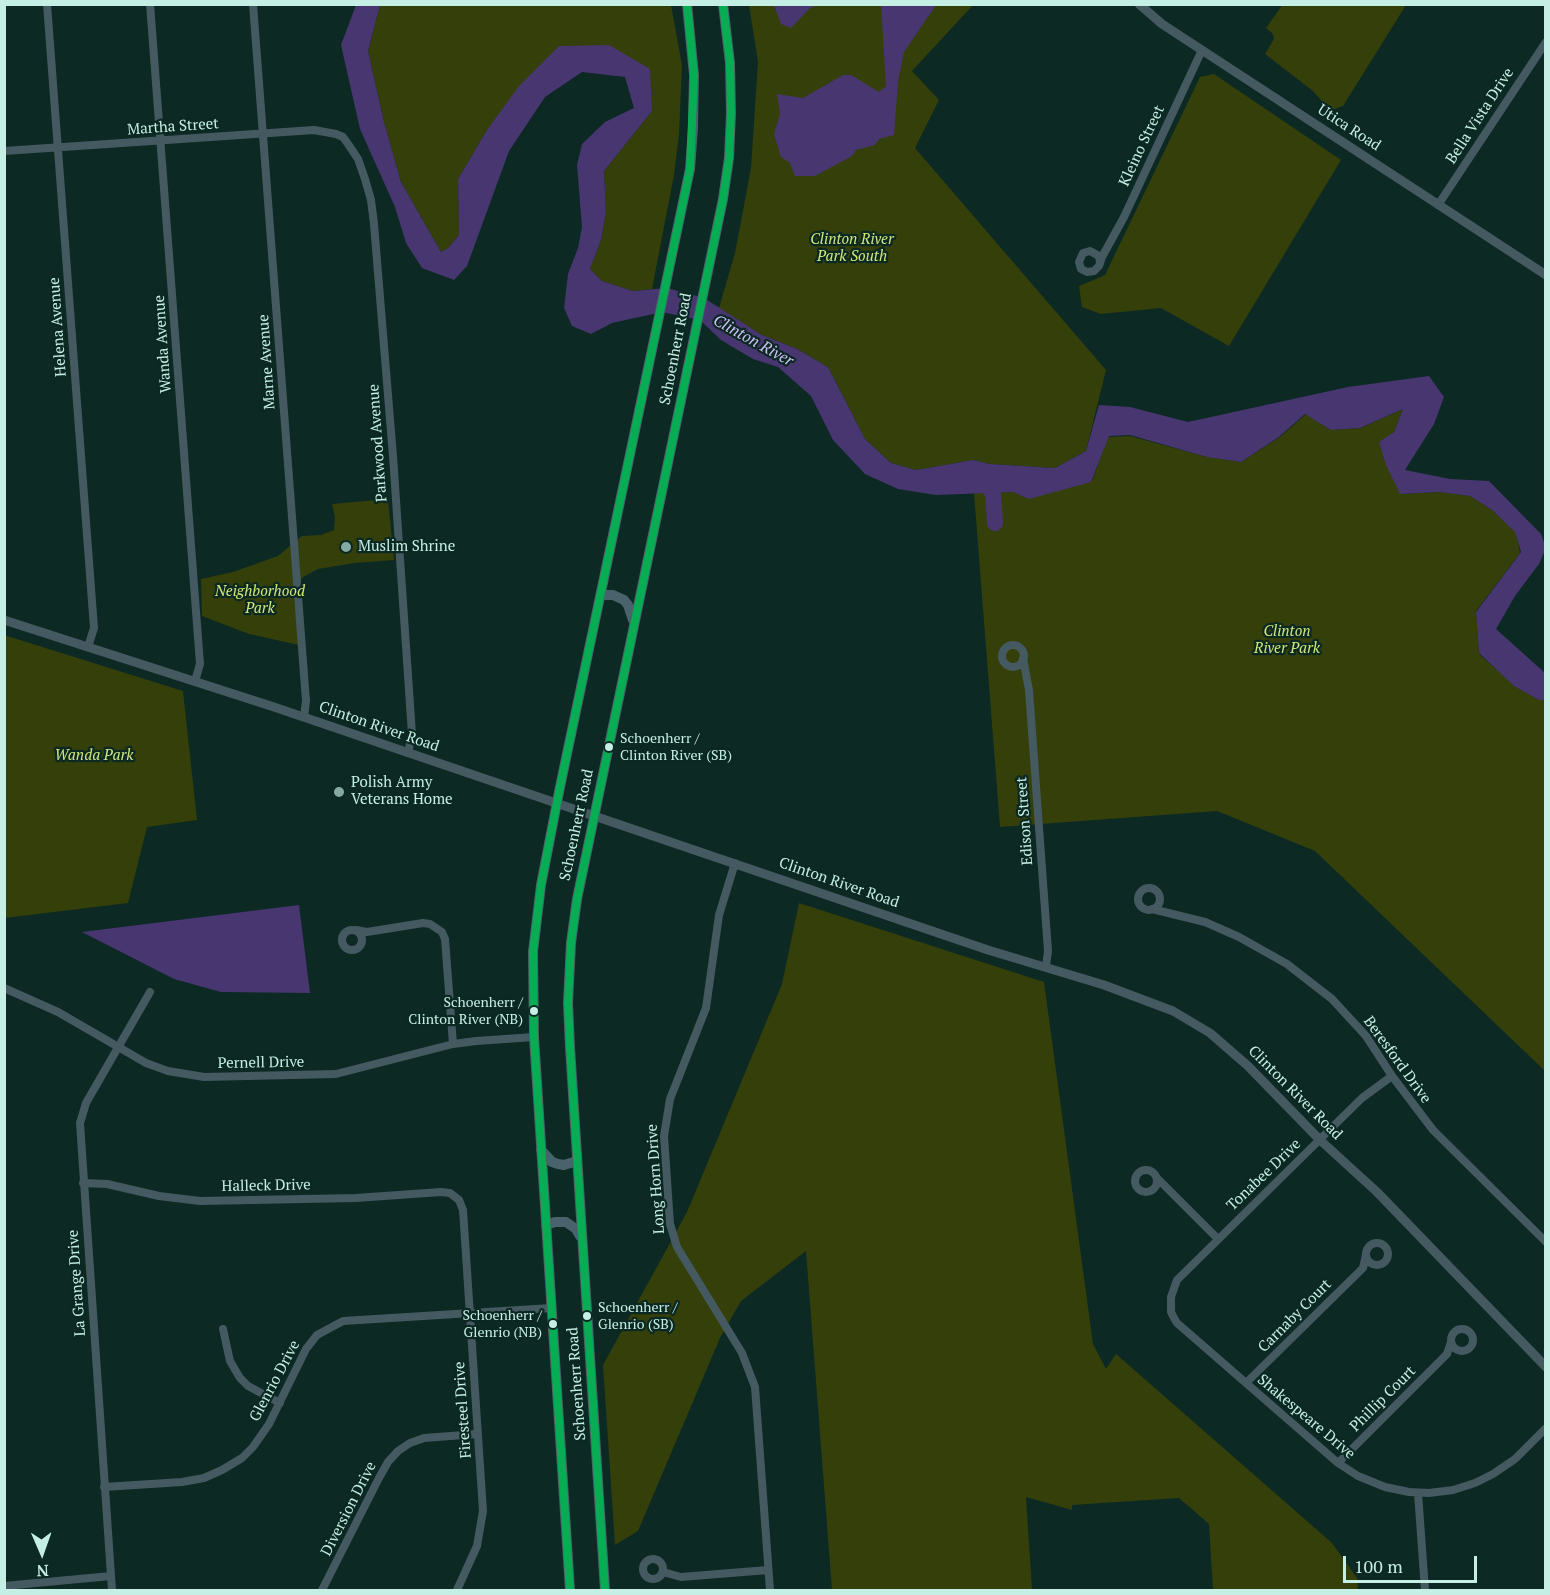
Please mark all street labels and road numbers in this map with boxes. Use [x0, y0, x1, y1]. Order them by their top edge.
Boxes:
street label: Bella Vista Drive [1442, 65, 1518, 167]
street label: Utica Road [1314, 101, 1384, 155]
street label: Kleino Street [1115, 103, 1169, 189]
street label: Martha Street [127, 115, 219, 139]
street label: Helena Avenue [46, 277, 70, 377]
street label: Schoenherr Road [656, 292, 696, 406]
street label: Wanda Avenue [151, 294, 175, 394]
street label: Marne Avenue [255, 314, 279, 410]
street label: Parkwood Avenue [365, 383, 391, 503]
street label: Clinton River Road [317, 698, 441, 756]
street label: Schoenherr Road [556, 768, 598, 882]
street label: Edison Street [1013, 776, 1037, 866]
street label: Clinton River Road [777, 854, 901, 912]
street label: Beresford Drive [1359, 1013, 1435, 1107]
street label: Clinton River Road [1244, 1042, 1346, 1144]
street label: Pernell Drive [217, 1053, 305, 1073]
street label: Long Horn Drive [643, 1123, 669, 1235]
street label: Tonabee Drive [1223, 1135, 1305, 1215]
street label: Halleck Drive [221, 1176, 311, 1196]
street label: La Grange Drive [64, 1229, 90, 1337]
street label: Carnaby Court [1255, 1276, 1335, 1356]
street label: Schoenherr Road [564, 1327, 590, 1441]
street label: Glenrio Drive [246, 1337, 304, 1425]
street label: Firesteel Drive [451, 1361, 475, 1459]
street label: Phillip Court [1346, 1362, 1420, 1436]
street label: Shakespeare Drive [1253, 1371, 1359, 1463]
street label: Diversion Drive [318, 1459, 380, 1559]

